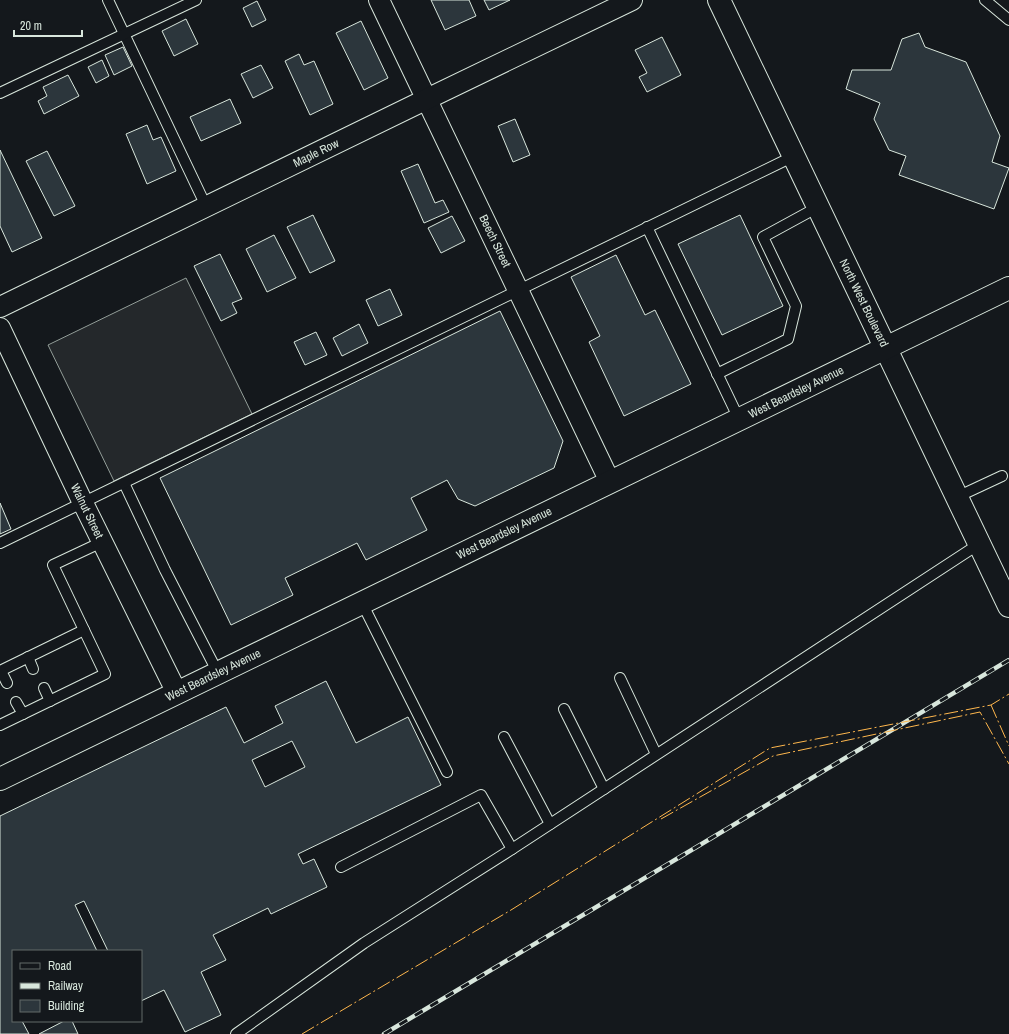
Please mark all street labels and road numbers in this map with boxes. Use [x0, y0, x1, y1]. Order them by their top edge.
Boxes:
street label: Maple Row [290, 135, 342, 171]
street label: Beech Street [475, 212, 515, 270]
street label: North West Boulevard [836, 256, 892, 350]
street label: West Beardsley Avenue [746, 362, 846, 422]
street label: Walnut Street [67, 481, 107, 541]
street label: West Beardsley Avenue [454, 503, 554, 563]
street label: West Beardsley Avenue [163, 645, 263, 705]

